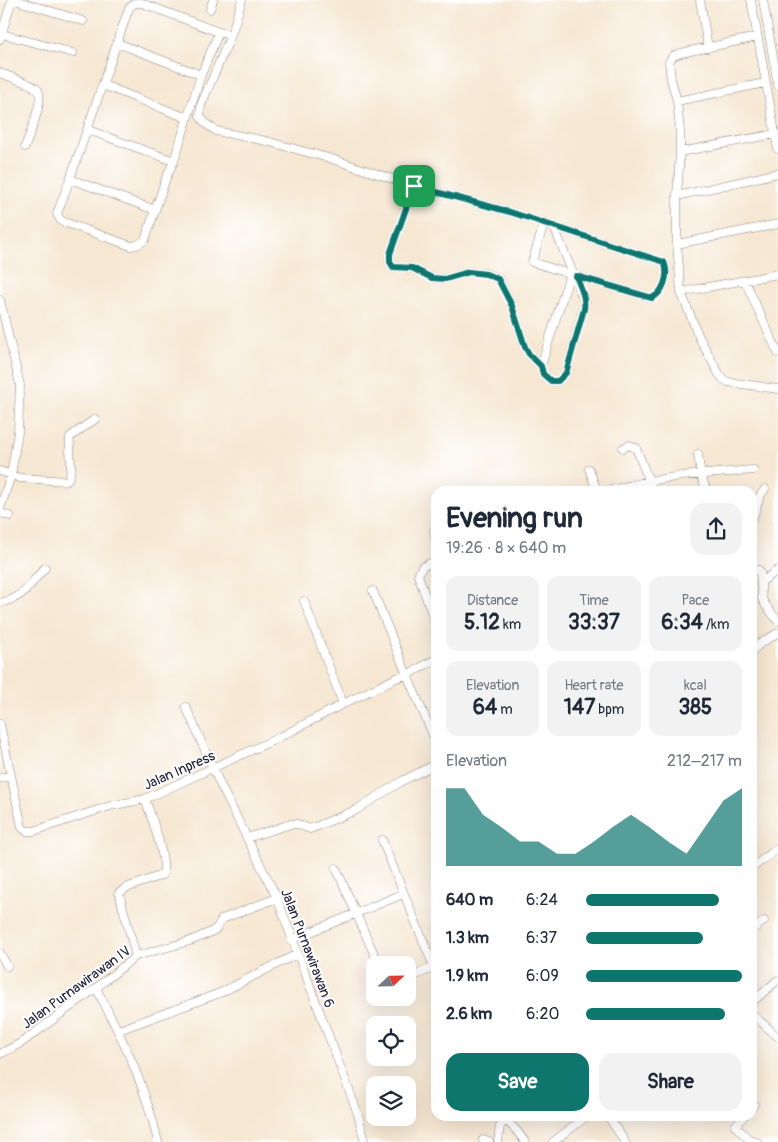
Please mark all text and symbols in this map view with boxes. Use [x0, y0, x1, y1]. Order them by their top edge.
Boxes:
pin [393, 165, 435, 207]
icon: arrive [400, 172, 428, 200]
text: Evening run [446, 501, 583, 536]
button: share [690, 503, 742, 555]
text: 19:26 · 8 × 640 m [446, 538, 566, 558]
text: Distance [467, 592, 518, 609]
text: Time [579, 592, 609, 609]
text: Pace [681, 592, 709, 609]
text: 5.12 [464, 609, 500, 636]
text: 33:37 [568, 609, 620, 636]
text: 6:34 [661, 609, 703, 636]
text: km [500, 616, 521, 633]
text: /km [703, 616, 729, 633]
text: Elevation [466, 677, 519, 694]
text: Heart rate [564, 677, 624, 694]
text: kcal [684, 677, 707, 694]
text: 64 [473, 694, 497, 721]
text: 147 [564, 694, 595, 721]
text: 385 [678, 694, 712, 721]
text: m [497, 701, 513, 718]
text: bpm [595, 701, 624, 718]
street label: Jalan Inpress [141, 747, 218, 794]
text: Elevation [446, 751, 507, 771]
text: 212–217 m [667, 751, 742, 771]
street label: Jalan Purnawirawan 6 [277, 886, 338, 1010]
text: 640 m [446, 890, 493, 910]
text: 6:24 [526, 890, 558, 910]
text: 1.3 km [446, 928, 489, 948]
text: 6:37 [526, 928, 557, 948]
street label: Jalan Purnawirawan IV [19, 942, 134, 1033]
north arrow [366, 956, 416, 1006]
map controls [366, 956, 416, 1126]
text: 1.9 km [446, 966, 488, 986]
text: 6:09 [526, 966, 559, 986]
text: 2.6 km [446, 1004, 492, 1024]
text: 6:20 [526, 1004, 559, 1024]
button: locate [366, 1016, 416, 1066]
button: Save [446, 1053, 589, 1111]
button: Share [599, 1053, 742, 1111]
button: layers [366, 1076, 416, 1126]

